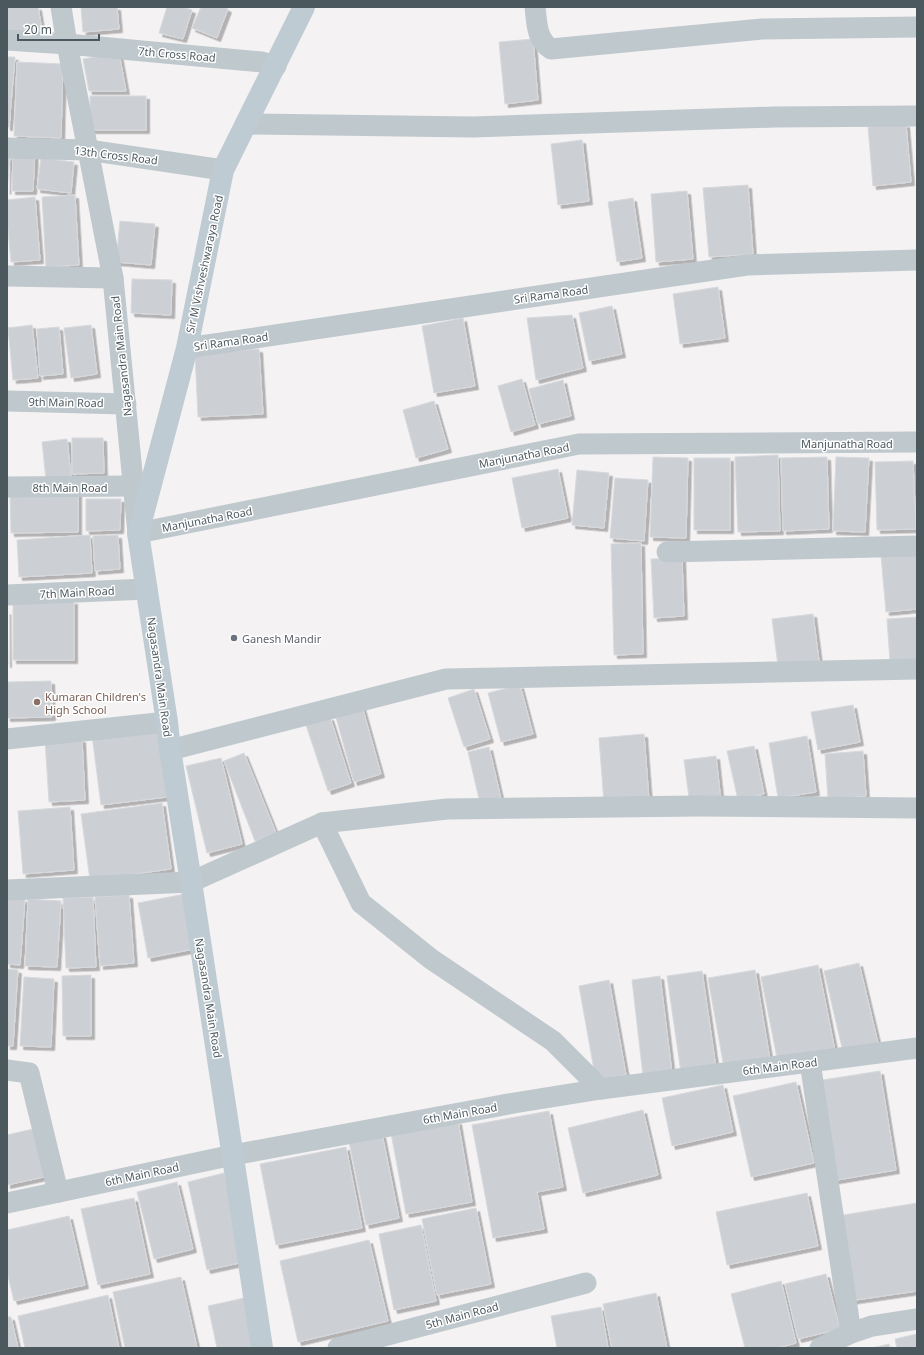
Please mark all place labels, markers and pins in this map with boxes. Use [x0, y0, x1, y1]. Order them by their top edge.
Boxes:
place label: Ganesh Mandir [242, 631, 322, 646]
marker: Ganesh Mandir [229, 633, 239, 643]
place label: Kumaran Children's High School [45, 689, 146, 717]
marker: Kumaran Children's High School [32, 697, 42, 707]

